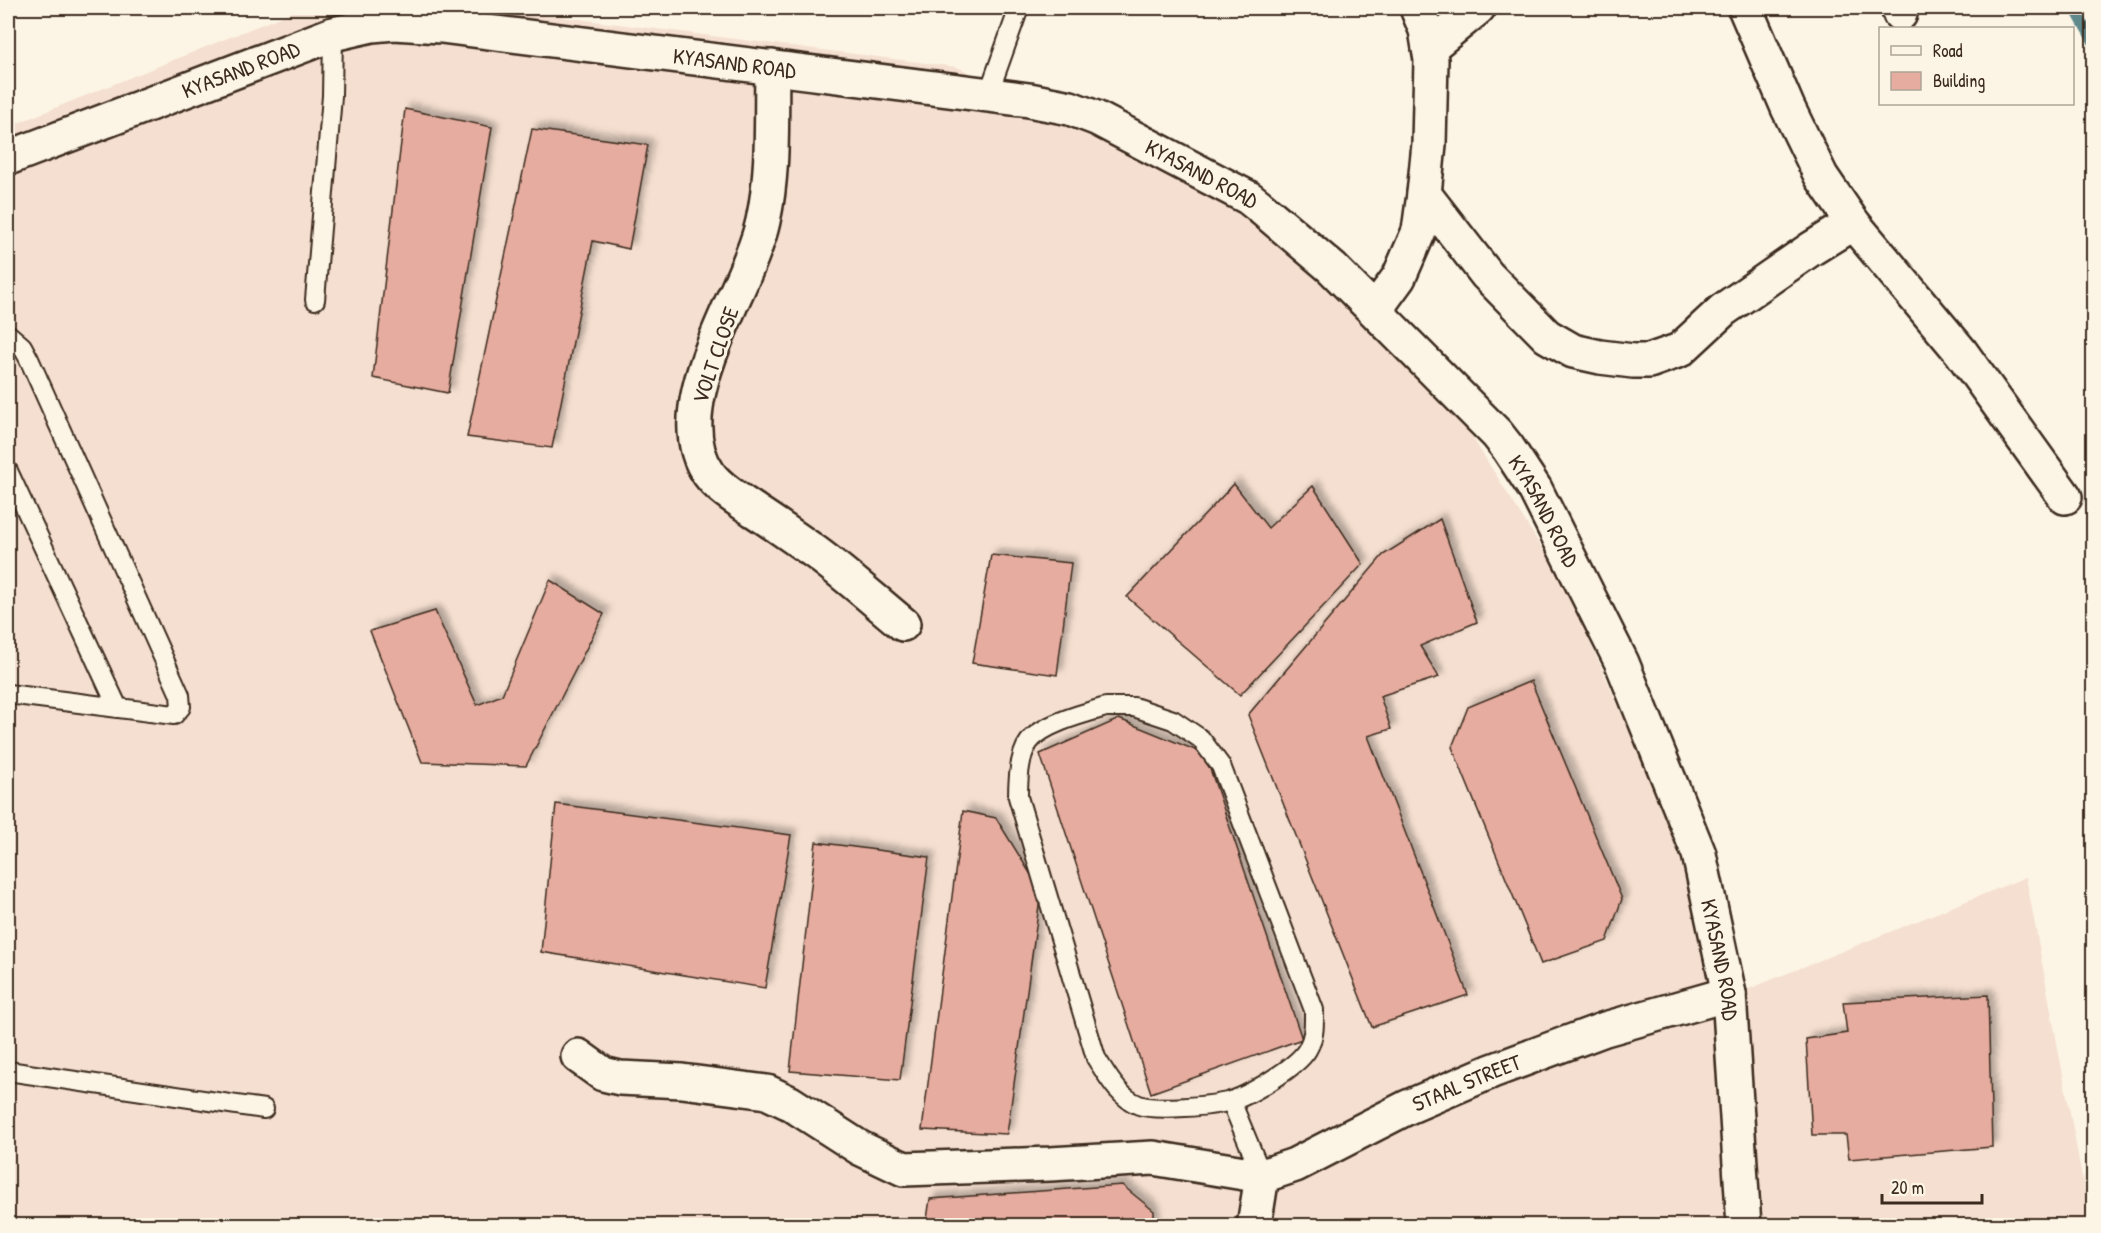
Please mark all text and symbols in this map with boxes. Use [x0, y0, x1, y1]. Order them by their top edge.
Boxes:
legend [1879, 27, 2074, 105]
street label: KYASAND ROAD [178, 33, 304, 105]
text: Road [1933, 38, 1963, 63]
street label: KYASAND ROAD [671, 40, 798, 86]
text: Building [1933, 68, 1985, 93]
street label: KYASAND ROAD [1140, 132, 1266, 216]
street label: VOLT CLOSE [684, 302, 746, 407]
street label: KYASAND ROAD [1501, 449, 1587, 572]
street label: KYASAND ROAD [1694, 896, 1746, 1022]
street label: STAAL STREET [1408, 1046, 1526, 1118]
scale bar [1882, 1167, 1982, 1205]
text: 20 m [1891, 1175, 1924, 1200]

